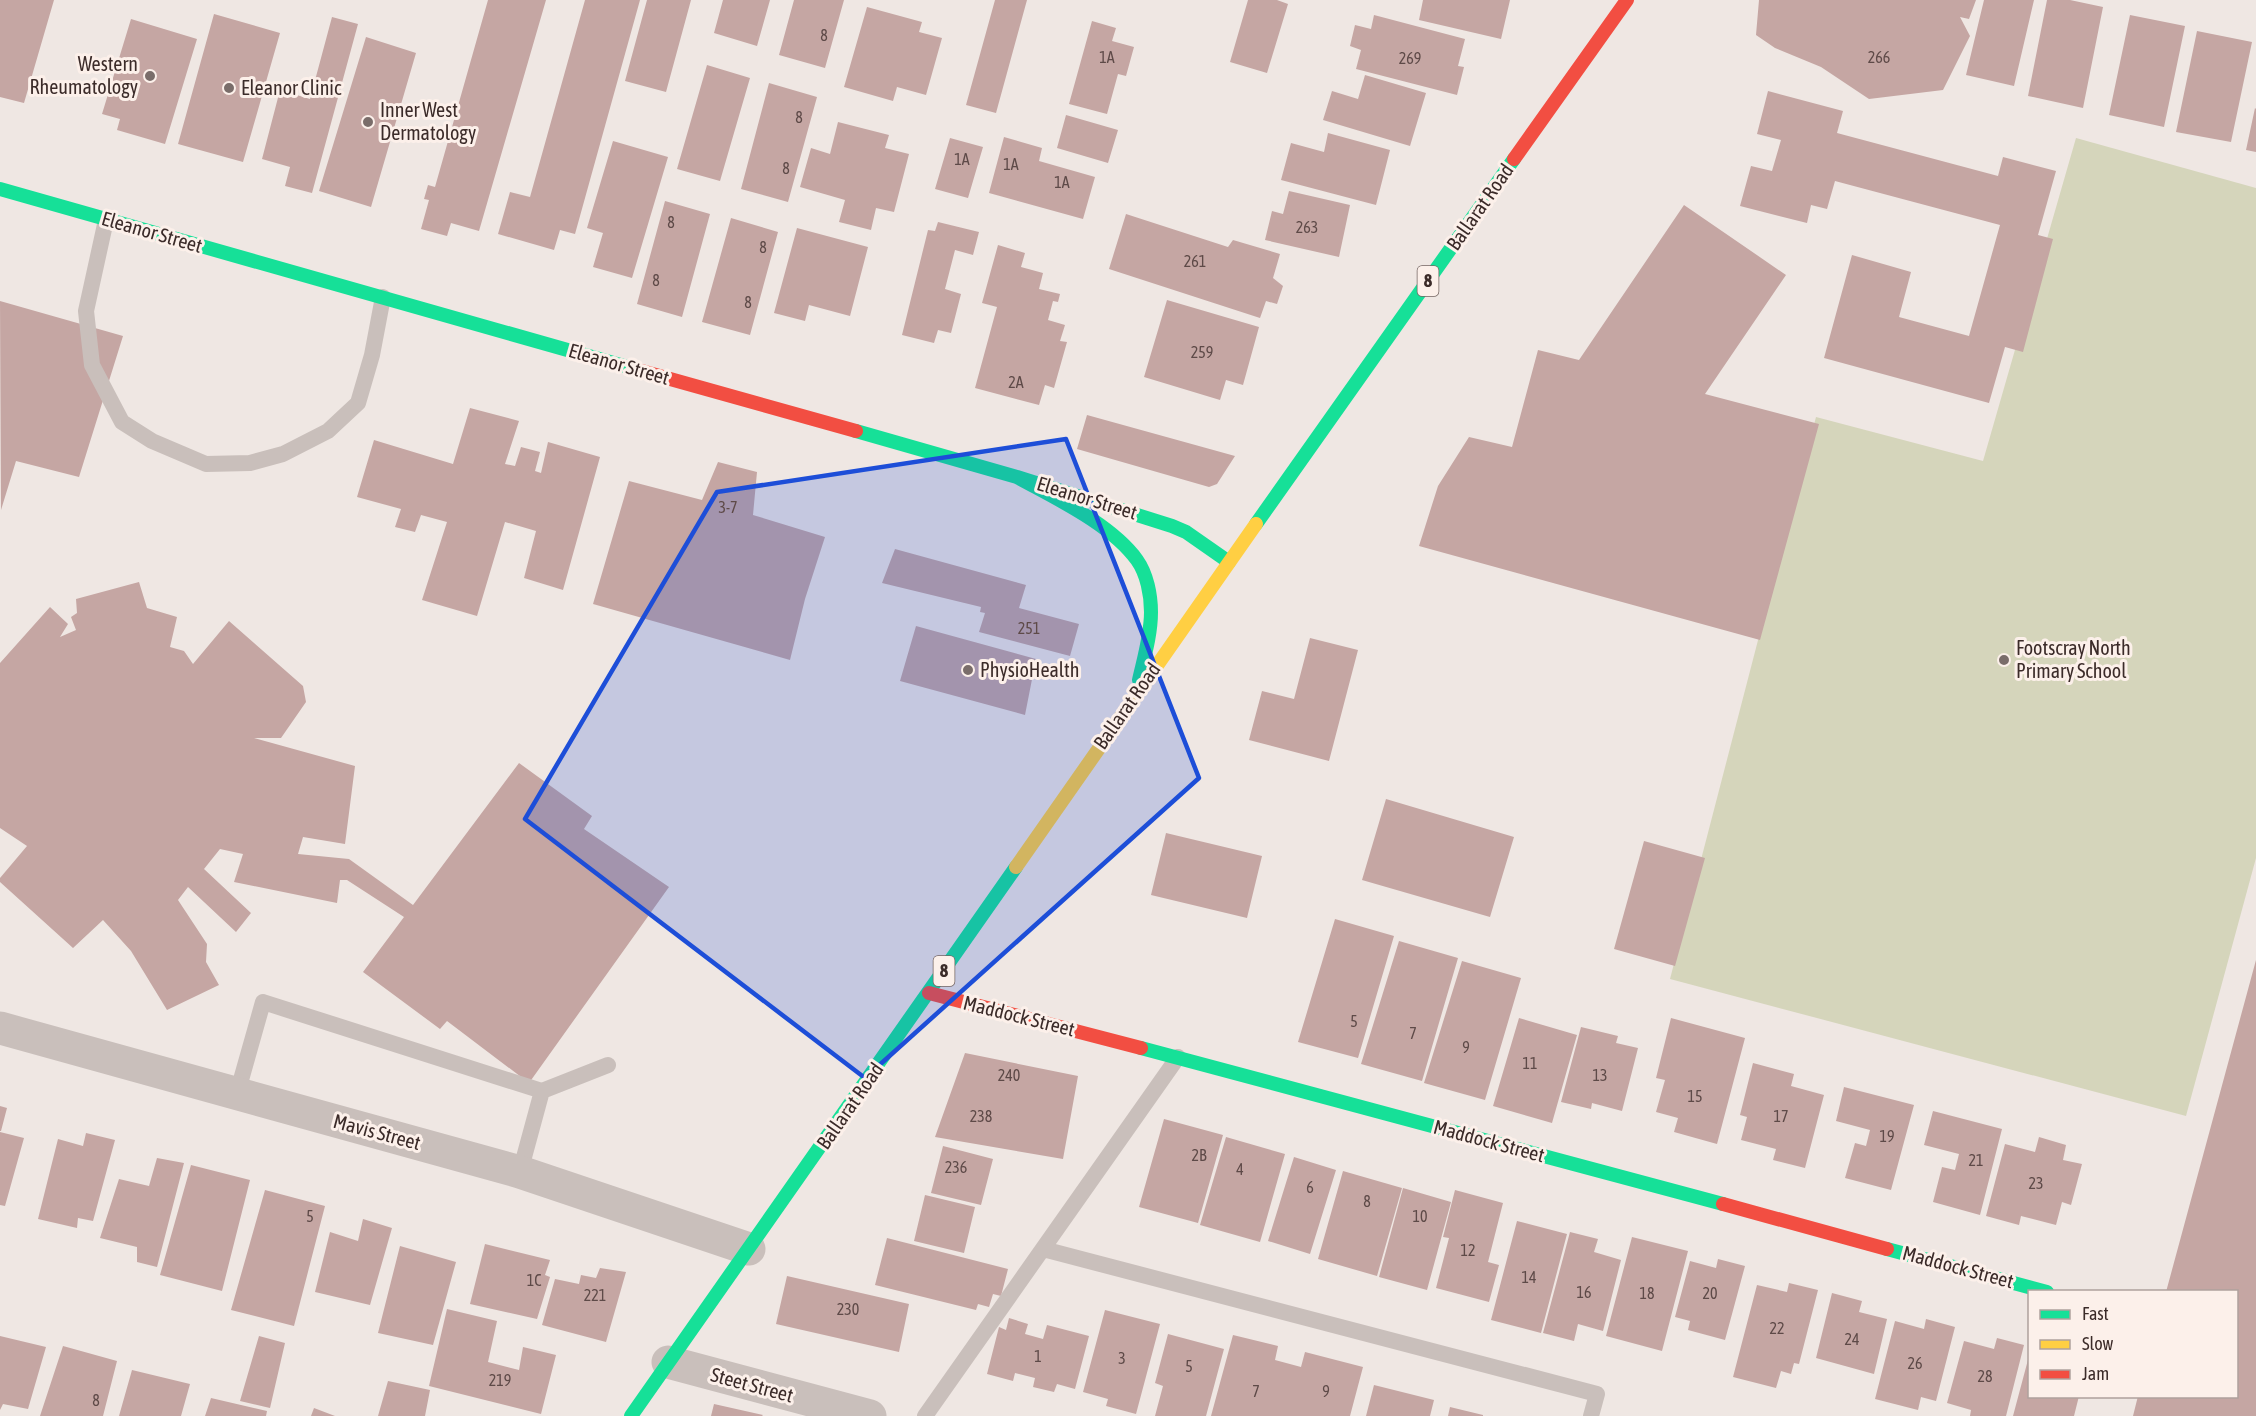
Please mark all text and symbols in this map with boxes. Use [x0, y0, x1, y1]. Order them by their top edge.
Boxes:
house number: 8 [820, 26, 828, 44]
house number: 1A [1099, 48, 1115, 66]
house number: 266 [1868, 48, 1890, 66]
house number: 269 [1399, 49, 1421, 67]
place label: Western Rheumatology [30, 52, 138, 98]
marker: Western Rheumatology [143, 69, 157, 83]
place label: Eleanor Clinic [241, 76, 342, 99]
marker: Eleanor Clinic [222, 81, 236, 95]
place label: Inner West Dermatology [380, 98, 476, 144]
house number: 8 [795, 108, 803, 126]
marker: Inner West Dermatology [361, 115, 375, 129]
house number: 1A [954, 150, 970, 168]
house number: 1A [1003, 155, 1019, 173]
house number: 8 [782, 159, 790, 177]
street label: Ballarat Road [1441, 159, 1518, 254]
house number: 1A [1054, 173, 1070, 191]
street label: Eleanor Street [99, 206, 205, 257]
house number: 8 [667, 213, 675, 231]
house number: 263 [1296, 218, 1318, 236]
house number: 8 [759, 238, 767, 256]
house number: 261 [1184, 252, 1206, 270]
road number: 8 [1418, 266, 1438, 296]
house number: 8 [652, 271, 660, 289]
house number: 8 [744, 293, 752, 311]
street label: Eleanor Street [566, 338, 672, 389]
house number: 259 [1191, 343, 1213, 361]
house number: 2A [1008, 373, 1024, 391]
street label: Eleanor Street [1034, 471, 1140, 524]
house number: 3-7 [718, 498, 738, 516]
house number: 251 [1018, 619, 1040, 637]
place label: Footscray North Primary School [2016, 636, 2131, 682]
marker: Footscray North Primary School [1997, 653, 2011, 667]
place label: PhysioHealth [980, 658, 1080, 681]
street label: Ballarat Road [1088, 658, 1165, 753]
marker: PhysioHealth [961, 663, 975, 677]
road number: 8 [934, 956, 954, 986]
street label: Maddock Street [961, 991, 1077, 1041]
house number: 5 [1350, 1012, 1358, 1030]
house number: 7 [1409, 1024, 1417, 1042]
house number: 9 [1462, 1038, 1470, 1056]
house number: 11 [1522, 1054, 1538, 1072]
street label: Ballarat Road [811, 1058, 888, 1153]
house number: 240 [998, 1066, 1020, 1084]
house number: 13 [1592, 1066, 1608, 1084]
house number: 15 [1687, 1087, 1703, 1105]
house number: 238 [970, 1107, 992, 1125]
house number: 17 [1773, 1107, 1789, 1125]
street label: Mavis Street [331, 1109, 423, 1154]
street label: Maddock Street [1431, 1115, 1547, 1166]
house number: 19 [1879, 1127, 1895, 1145]
house number: 2B [1191, 1146, 1207, 1164]
house number: 21 [1968, 1151, 1984, 1169]
house number: 236 [945, 1158, 967, 1176]
house number: 4 [1236, 1160, 1244, 1178]
house number: 23 [2028, 1174, 2044, 1192]
house number: 6 [1306, 1178, 1314, 1196]
house number: 8 [1363, 1192, 1371, 1210]
house number: 5 [306, 1207, 314, 1225]
house number: 10 [1412, 1207, 1428, 1225]
house number: 12 [1460, 1241, 1476, 1259]
street label: Maddock Street [1900, 1241, 2016, 1292]
house number: 14 [1521, 1268, 1537, 1286]
house number: 1C [527, 1271, 541, 1289]
house number: 16 [1576, 1283, 1592, 1301]
house number: 18 [1639, 1284, 1655, 1302]
house number: 20 [1702, 1284, 1718, 1302]
house number: 221 [584, 1286, 606, 1304]
legend [2028, 1290, 2238, 1398]
house number: 230 [837, 1300, 859, 1318]
text: Fast [2082, 1303, 2109, 1324]
house number: 22 [1769, 1319, 1785, 1337]
house number: 24 [1844, 1330, 1860, 1348]
text: Slow [2082, 1333, 2113, 1354]
house number: 1 [1034, 1347, 1042, 1365]
house number: 3 [1118, 1349, 1126, 1367]
house number: 26 [1907, 1354, 1923, 1372]
house number: 5 [1185, 1357, 1193, 1375]
street label: Steet Street [708, 1362, 796, 1407]
text: Jam [2082, 1363, 2109, 1384]
house number: 28 [1977, 1367, 1993, 1385]
house number: 219 [489, 1371, 511, 1389]
house number: 7 [1252, 1382, 1260, 1400]
house number: 9 [1322, 1382, 1330, 1400]
house number: 8 [92, 1391, 100, 1409]

